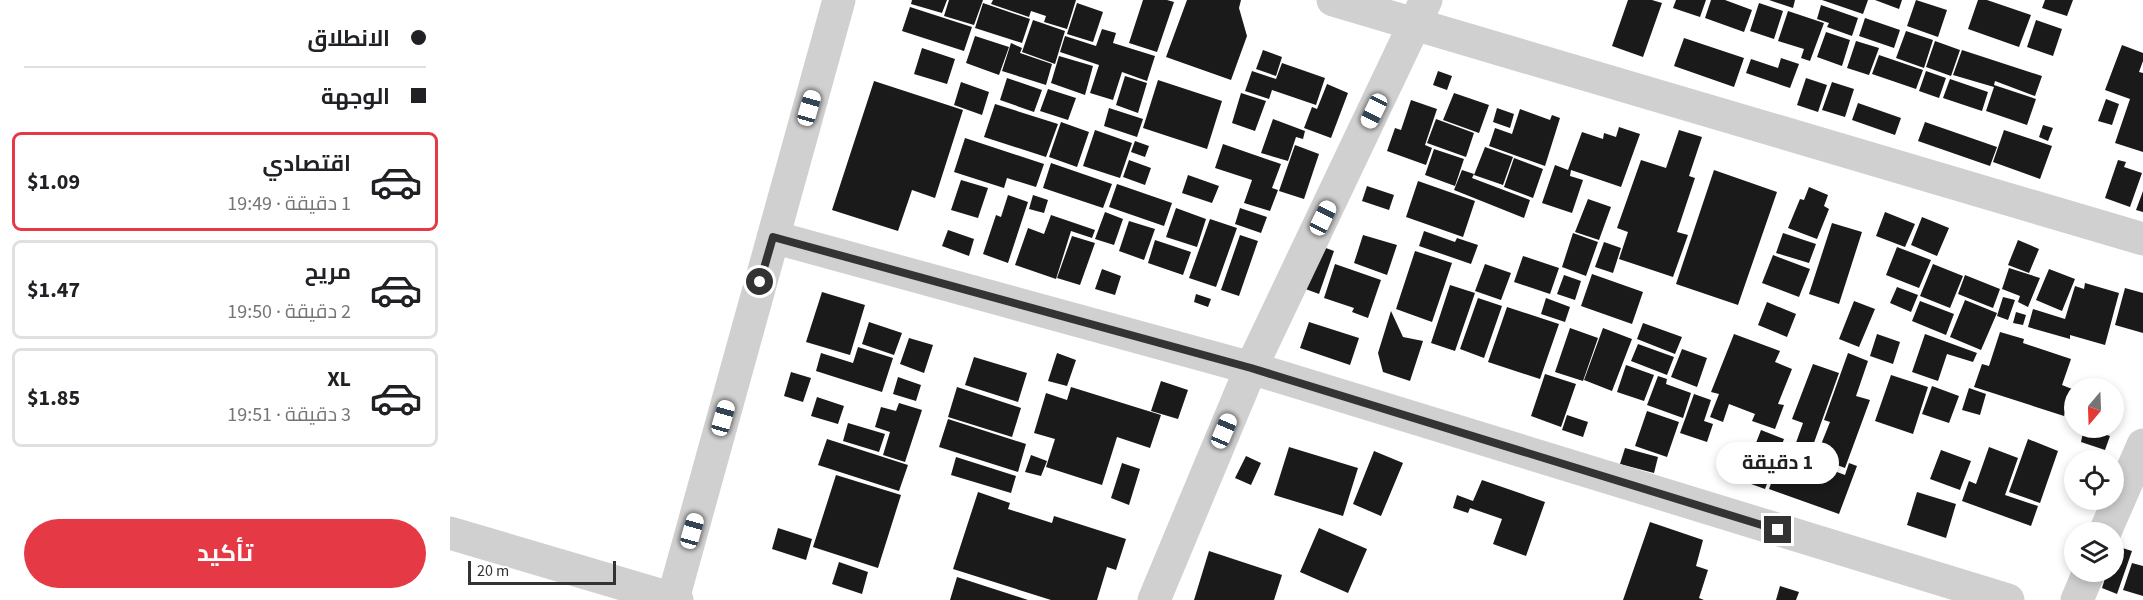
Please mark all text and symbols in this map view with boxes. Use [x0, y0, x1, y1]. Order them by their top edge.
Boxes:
text: الانطلاق [307, 23, 390, 55]
text: الوجهة [321, 81, 390, 113]
car [795, 88, 823, 128]
car [1358, 91, 1390, 131]
text: اقتصادي [262, 148, 351, 180]
icon: car [369, 155, 423, 209]
text: $1.09 [27, 166, 80, 198]
text: 1 دقيقة · 19:49 [227, 190, 351, 218]
car [1307, 198, 1339, 238]
text: مريح [305, 256, 351, 288]
icon: car [369, 263, 423, 317]
route start [746, 268, 773, 295]
text: $1.47 [27, 274, 80, 306]
text: 2 دقيقة · 19:50 [227, 298, 351, 326]
text: XL [327, 363, 351, 395]
icon: car [369, 371, 423, 425]
north arrow [2064, 378, 2124, 438]
map controls [2064, 378, 2124, 582]
text: $1.85 [27, 382, 80, 414]
car [709, 398, 737, 438]
text: 3 دقيقة · 19:51 [227, 401, 351, 429]
car [1209, 411, 1239, 451]
callout: 1 دقيقة [1716, 443, 1840, 485]
text: 1 دقيقة [1742, 449, 1813, 477]
button: locate [2064, 450, 2124, 510]
car [678, 511, 706, 551]
route end [1764, 516, 1791, 543]
button: تأكيد [24, 519, 426, 588]
button: layers [2064, 522, 2124, 582]
scale bar [468, 558, 616, 586]
text: 20 m [477, 560, 509, 582]

